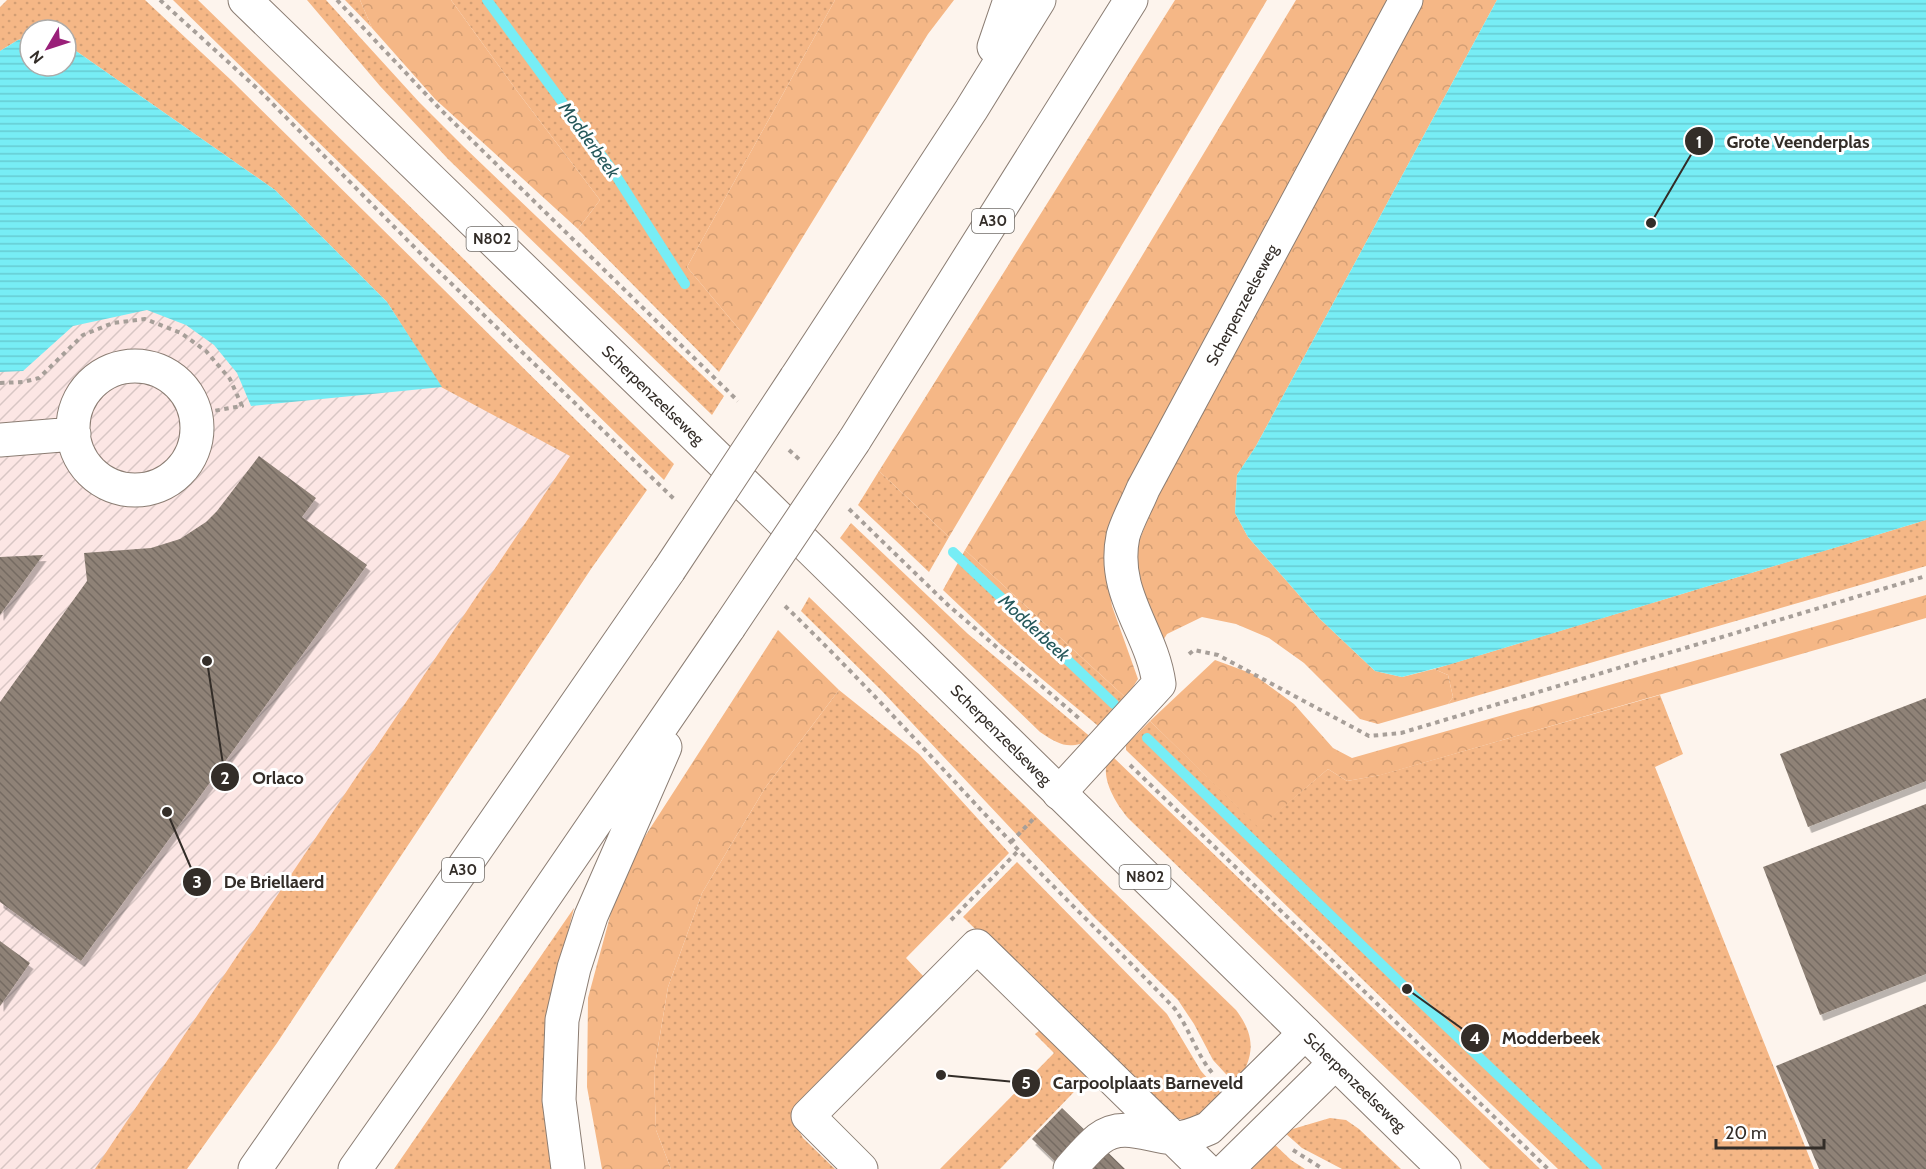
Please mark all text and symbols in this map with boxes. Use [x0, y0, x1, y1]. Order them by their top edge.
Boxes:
north arrow [18, 18, 78, 78]
text: N [26, 47, 48, 67]
water label: Modderbeek [553, 97, 625, 183]
callout: Grote Veenderplas [1684, 123, 1881, 159]
text: 1 [1696, 131, 1702, 153]
text: Grote Veenderplas [1726, 131, 1870, 153]
road number: A30 [972, 209, 1014, 233]
road number: N802 [466, 227, 518, 251]
street label: Scherpenzeelseweg [1202, 240, 1282, 369]
street label: Scherpenzeelseweg [598, 341, 709, 449]
water label: Modderbeek [993, 589, 1075, 667]
street label: Scherpenzeelseweg [947, 681, 1056, 790]
callout: Orlaco [210, 759, 316, 795]
text: 2 [220, 767, 230, 789]
text: Orlaco [252, 767, 304, 789]
road number: A30 [442, 858, 484, 882]
callout: De Briellaerd [182, 864, 336, 900]
road number: N802 [1120, 865, 1170, 889]
text: 3 [192, 871, 202, 893]
text: De Briellaerd [224, 871, 324, 893]
callout: Modderbeek [1460, 1020, 1613, 1056]
text: 4 [1469, 1027, 1481, 1049]
text: Modderbeek [1502, 1027, 1600, 1049]
street label: Scherpenzeelseweg [1300, 1028, 1411, 1136]
callout: Carpoolplaats Barneveld [1011, 1065, 1255, 1101]
text: 5 [1021, 1072, 1031, 1094]
text: Carpoolplaats Barneveld [1053, 1072, 1243, 1094]
scale bar [1716, 1112, 1824, 1150]
text: 20 m [1725, 1122, 1767, 1144]

